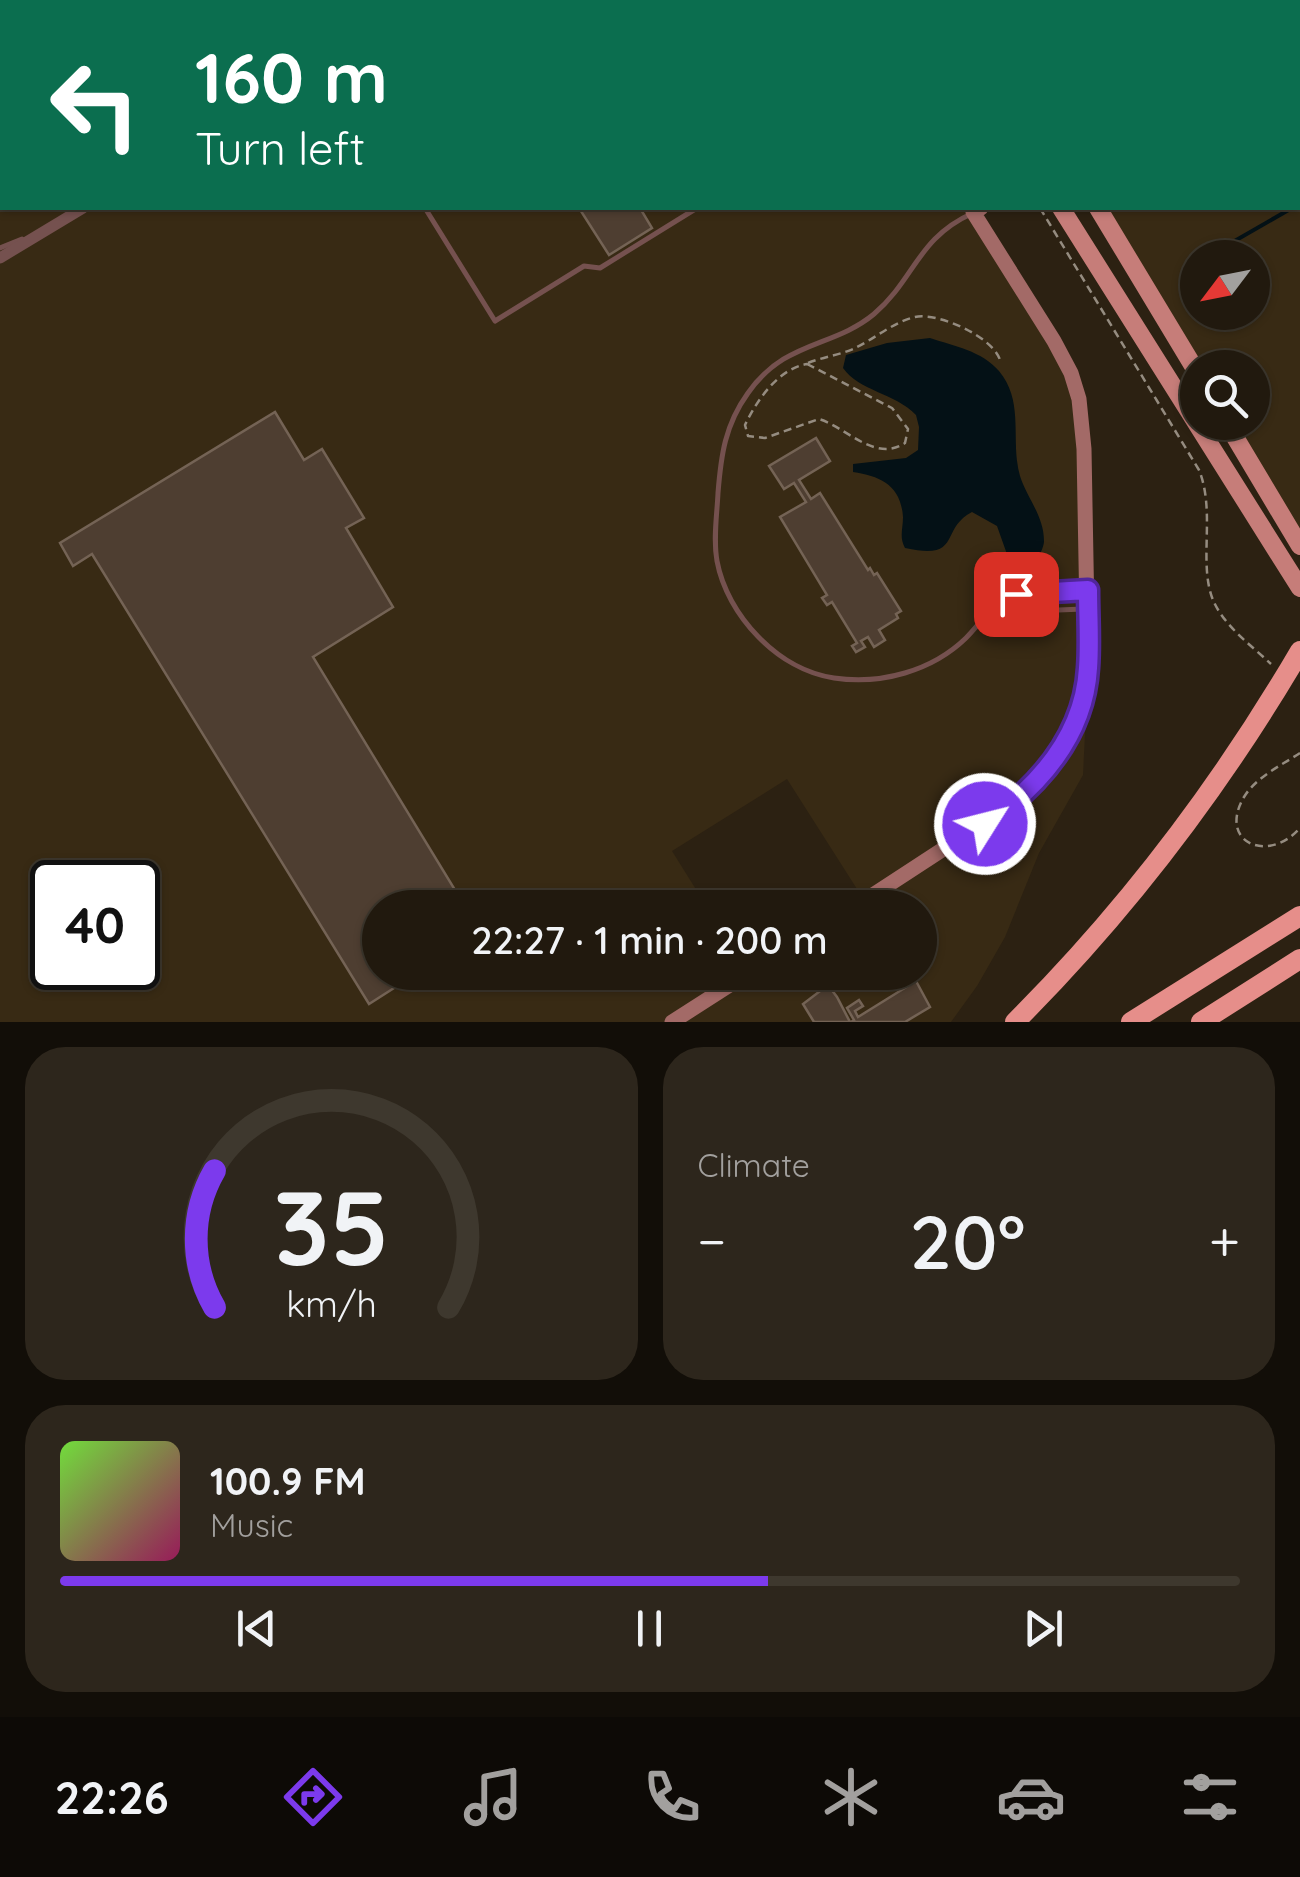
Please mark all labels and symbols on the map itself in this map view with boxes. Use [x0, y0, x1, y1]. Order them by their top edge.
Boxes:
north arrow [1180, 240, 1270, 330]
pin [974, 552, 1059, 637]
position arrow [933, 772, 1037, 876]
speed limit sign: 40 [30, 860, 160, 990]

